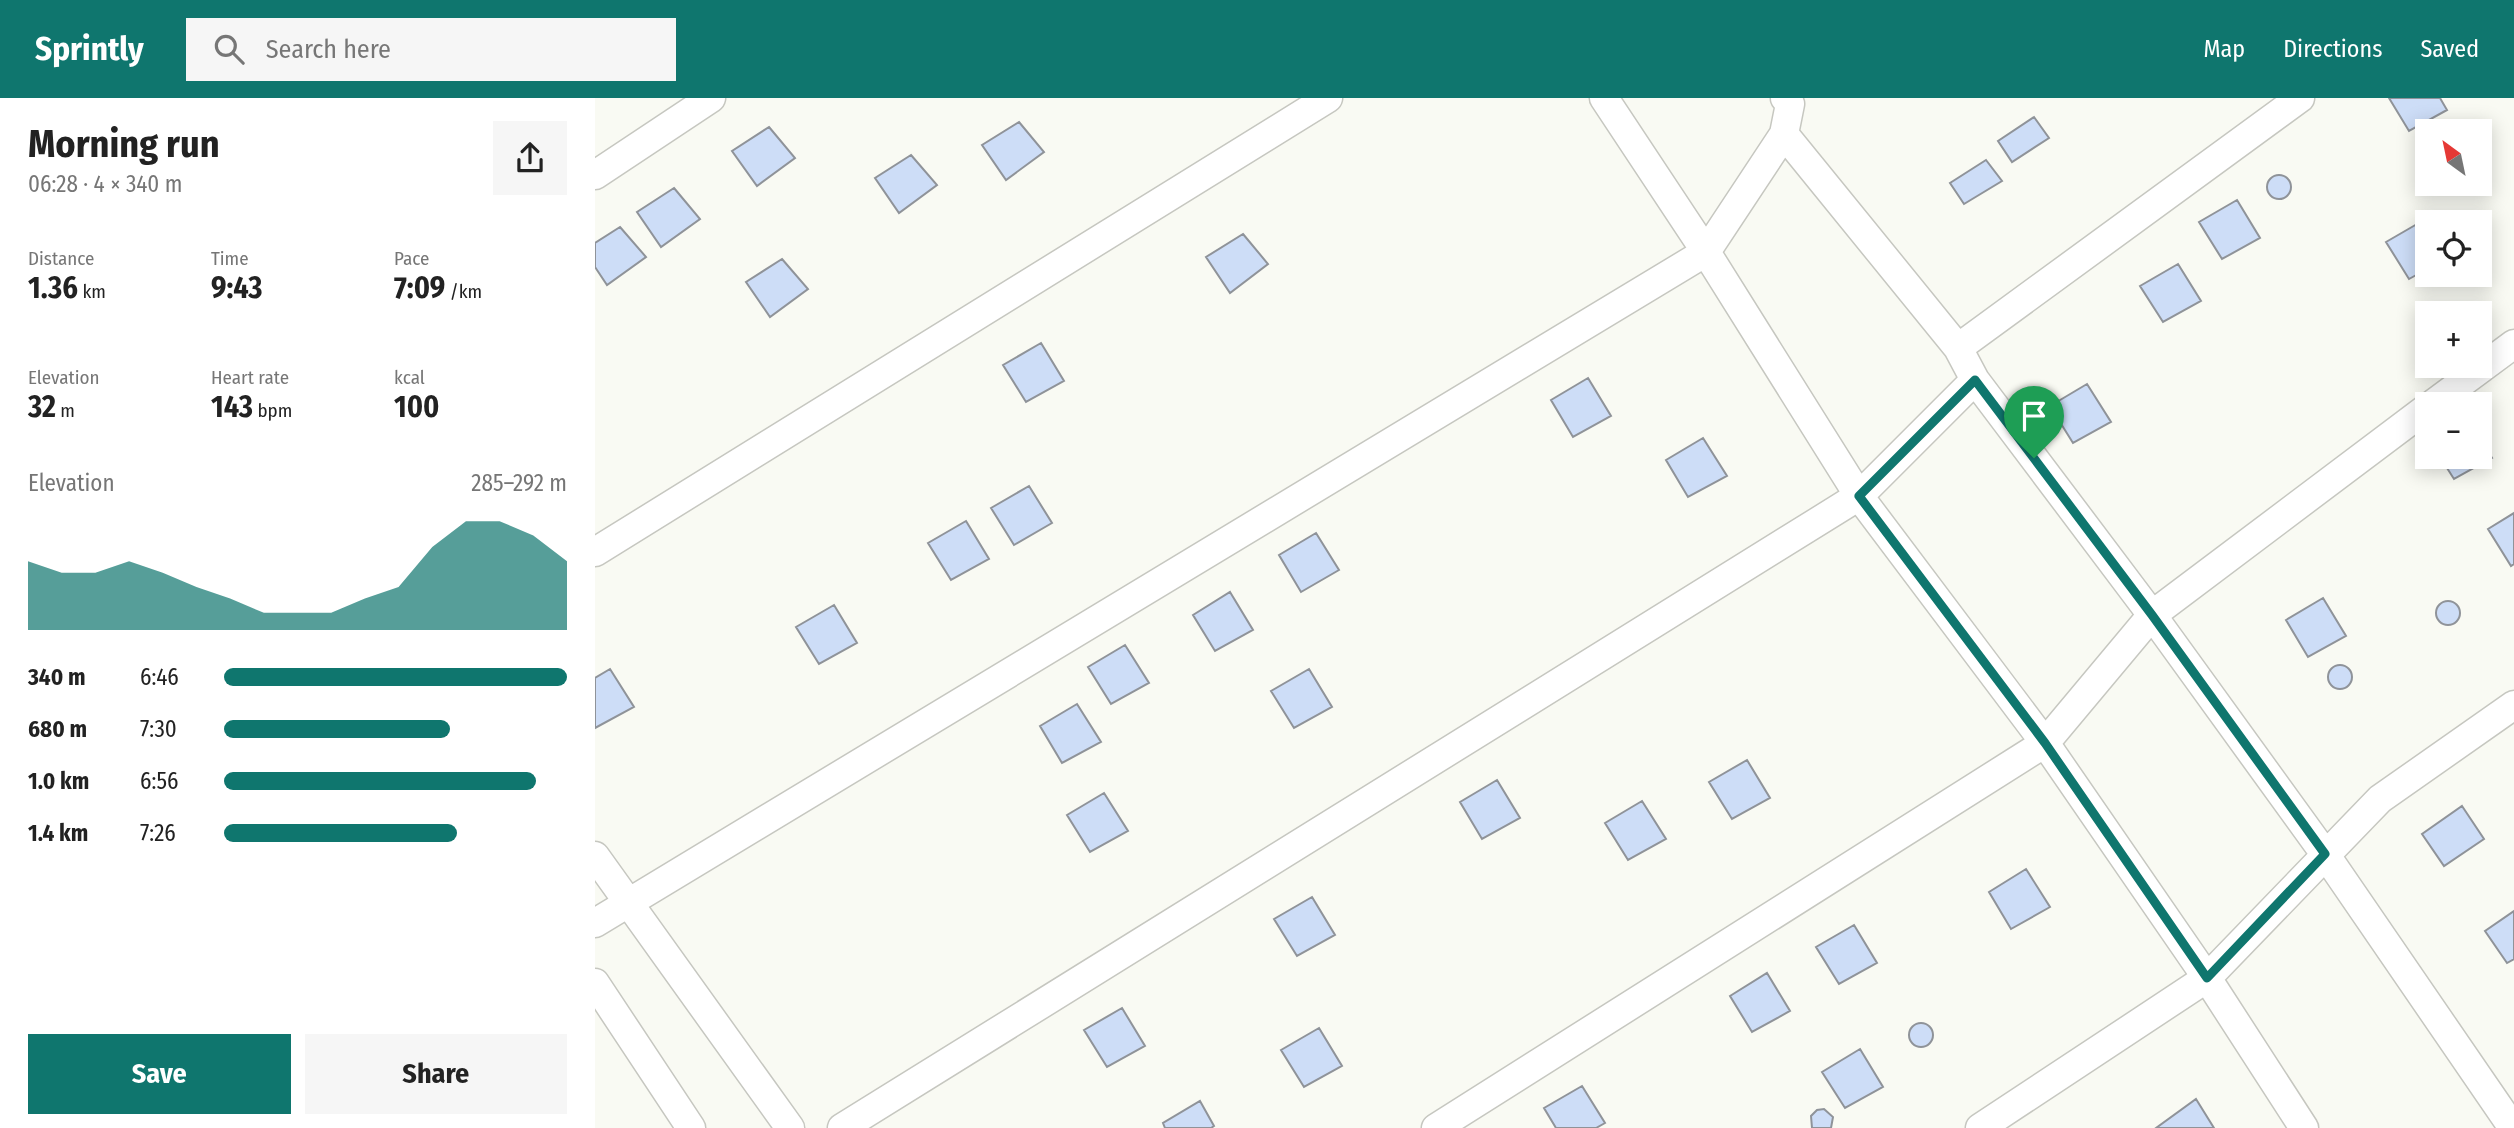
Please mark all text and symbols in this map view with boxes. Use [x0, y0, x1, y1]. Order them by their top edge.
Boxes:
search box [186, 18, 676, 81]
text: Sprintly [35, 29, 144, 69]
icon: search [210, 30, 248, 68]
text: Search here [266, 34, 391, 65]
text: Map [2204, 35, 2245, 63]
text: Directions [2283, 35, 2382, 63]
text: Saved [2420, 35, 2479, 63]
north arrow [2415, 119, 2492, 196]
map controls [2415, 119, 2492, 469]
text: Morning run [28, 121, 220, 167]
button: share [493, 121, 567, 195]
text: 06:28 · 4 × 340 m [28, 170, 182, 198]
button: locate [2415, 210, 2492, 287]
text: Distance [28, 247, 95, 270]
text: Time [211, 247, 249, 270]
text: Pace [394, 247, 429, 270]
text: 1.36 [28, 270, 78, 306]
text: 9:43 [211, 270, 263, 306]
text: 7:09 [394, 270, 445, 306]
text: km [78, 280, 106, 303]
text: /km [445, 280, 482, 303]
button: + [2415, 301, 2492, 378]
text: Elevation [28, 366, 100, 389]
text: Heart rate [211, 366, 289, 389]
text: kcal [394, 366, 425, 389]
pin [2004, 386, 2064, 458]
text: 32 [28, 389, 56, 425]
text: 143 [211, 389, 253, 425]
text: 100 [394, 389, 439, 425]
button: − [2415, 392, 2492, 469]
icon: arrive [2015, 397, 2053, 435]
text: m [56, 399, 75, 422]
text: bpm [253, 399, 292, 422]
text: Elevation [28, 469, 115, 497]
text: 285–292 m [471, 469, 567, 497]
text: 340 m [28, 663, 86, 691]
text: 6:46 [140, 663, 179, 691]
text: 680 m [28, 715, 87, 743]
text: 7:30 [140, 715, 177, 743]
text: 1.0 km [28, 767, 89, 795]
text: 6:56 [140, 767, 178, 795]
text: 1.4 km [28, 819, 88, 847]
text: 7:26 [140, 819, 176, 847]
button: Save [28, 1034, 291, 1114]
button: Share [305, 1034, 567, 1114]

